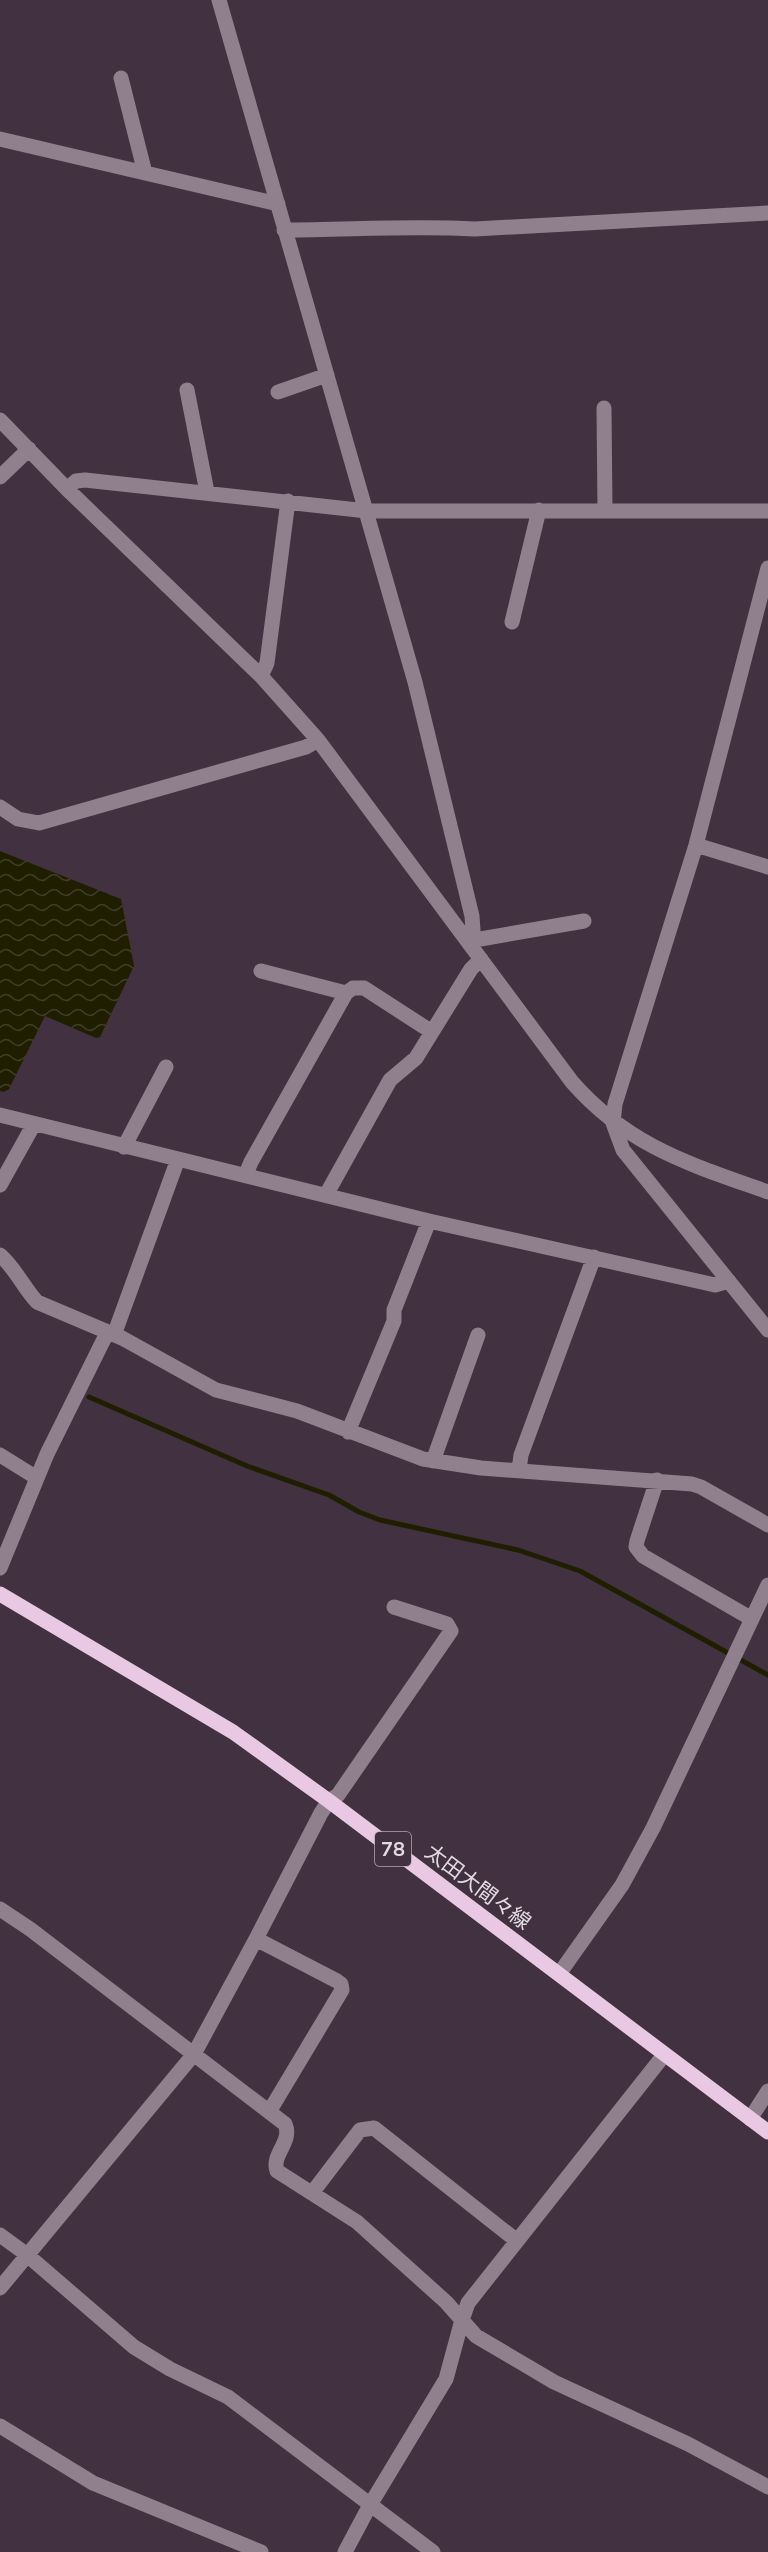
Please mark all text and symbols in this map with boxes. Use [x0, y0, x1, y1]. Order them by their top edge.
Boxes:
road number: 78 [375, 1832, 411, 1866]
street label: 太田大間々線 [419, 1838, 537, 1936]

